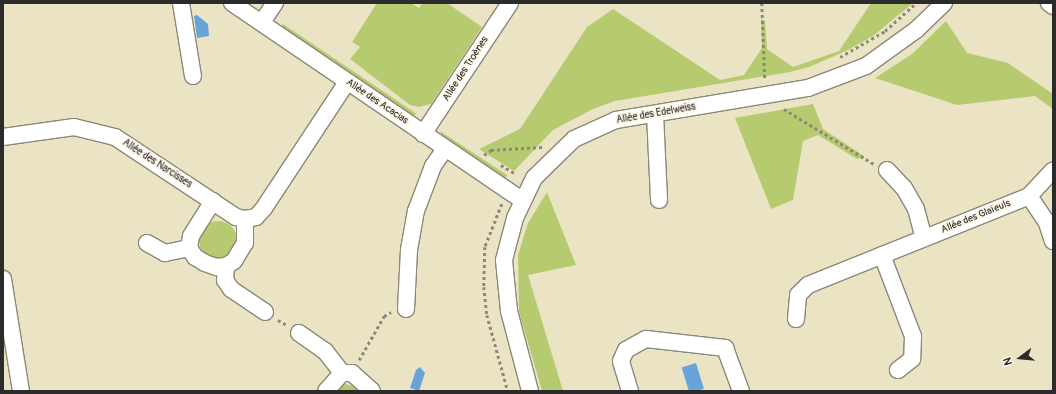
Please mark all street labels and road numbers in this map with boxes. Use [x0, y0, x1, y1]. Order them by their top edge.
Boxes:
street label: Allée des Troènes [441, 34, 491, 104]
street label: Allée des Acacias [344, 77, 410, 127]
street label: Allée des Edelweiss [615, 101, 697, 127]
street label: Allée des Narcisses [120, 137, 194, 191]
street label: Allée des Glaïeuls [940, 198, 1012, 236]

